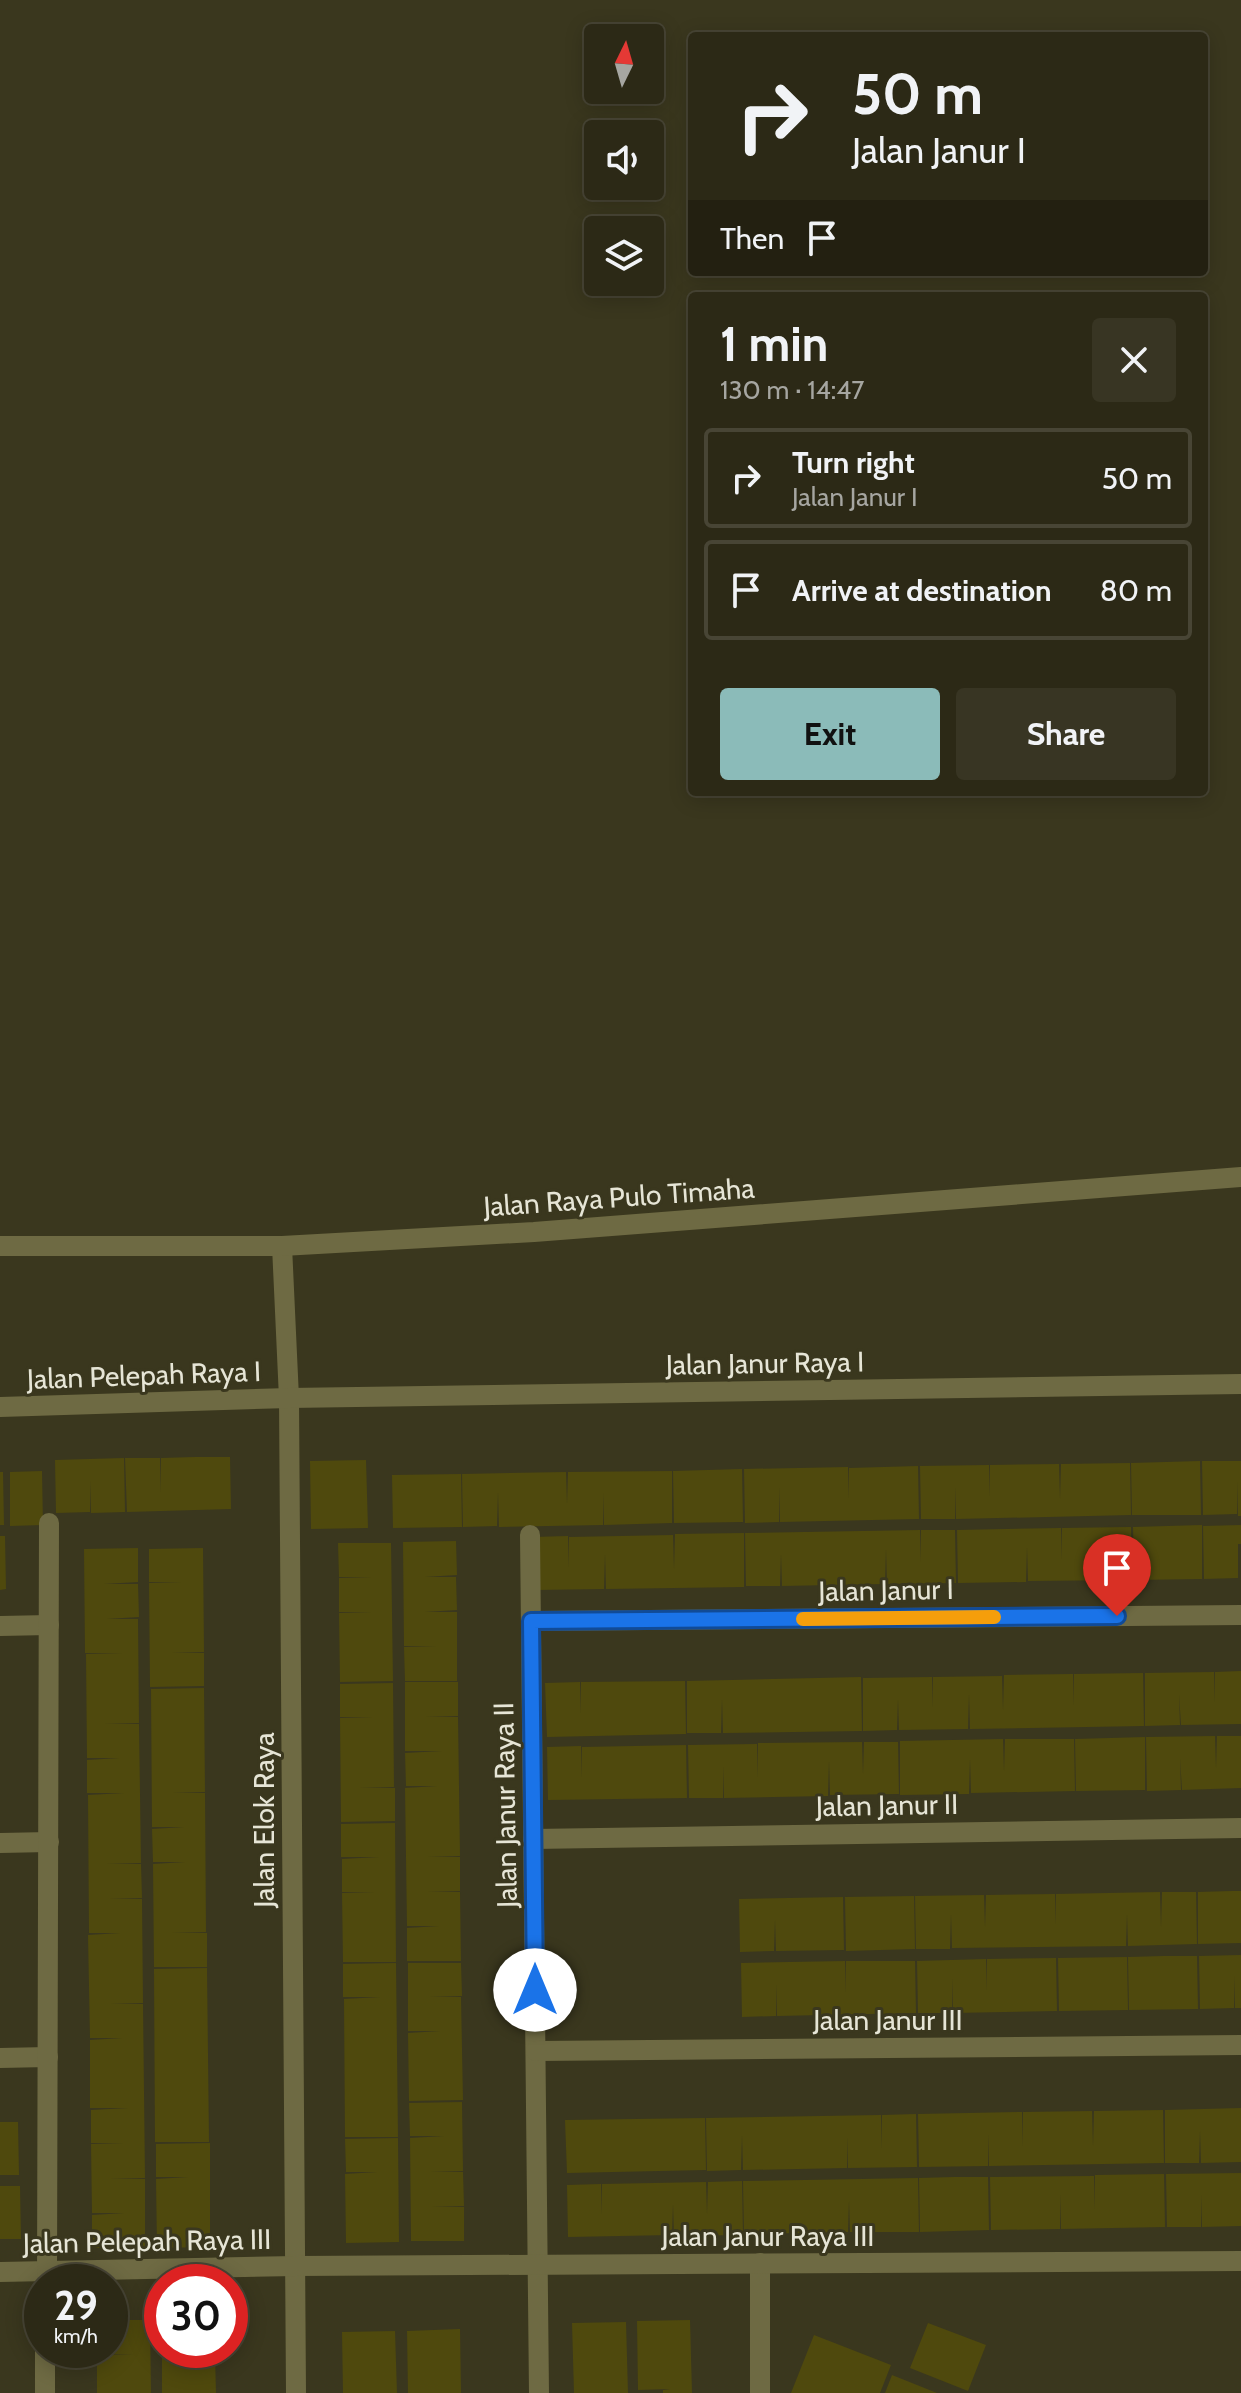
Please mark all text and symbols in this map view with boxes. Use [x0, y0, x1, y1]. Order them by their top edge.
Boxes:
north arrow [584, 24, 664, 104]
map controls [584, 24, 664, 296]
text: 50 m [852, 60, 983, 128]
icon: right [720, 64, 824, 168]
button: sound [584, 120, 664, 200]
text: Jalan Janur I [852, 128, 1026, 172]
button: layers [584, 216, 664, 296]
icon: arrive [800, 216, 844, 260]
text: Then [720, 220, 784, 257]
text: 1 min [720, 315, 828, 373]
button: close [1092, 318, 1176, 402]
text: 130 m · 14:47 [720, 374, 864, 406]
text: Turn right [792, 444, 915, 481]
icon: right [724, 456, 768, 500]
text: 50 m [1102, 460, 1172, 497]
text: Jalan Janur I [792, 481, 918, 513]
icon: arrive [724, 568, 768, 612]
text: Arrive at destination [792, 572, 1052, 609]
text: 80 m [1100, 572, 1172, 609]
button: Exit [720, 688, 940, 780]
button: Share [956, 688, 1176, 780]
street label: Jalan Raya Pulo Timaha [481, 1171, 756, 1223]
street label: Jalan Janur Raya I [664, 1344, 865, 1382]
street label: Jalan Pelepah Raya I [25, 1354, 262, 1396]
pin [1083, 1534, 1151, 1616]
icon: arrive [1095, 1546, 1139, 1590]
street label: Jalan Janur I [817, 1572, 954, 1608]
street label: Jalan Janur Raya II [486, 1702, 524, 1909]
street label: Jalan Elok Raya [247, 1732, 281, 1909]
street label: Jalan Janur II [815, 1787, 958, 1823]
position arrow [493, 1948, 577, 2032]
street label: Jalan Janur III [812, 2003, 963, 2037]
street label: Jalan Janur Raya III [661, 2219, 874, 2253]
street label: Jalan Pelepah Raya III [22, 2222, 271, 2260]
speed limit sign: 30 [144, 2264, 248, 2368]
text: 29 [54, 2281, 98, 2330]
text: km/h [54, 2324, 98, 2348]

